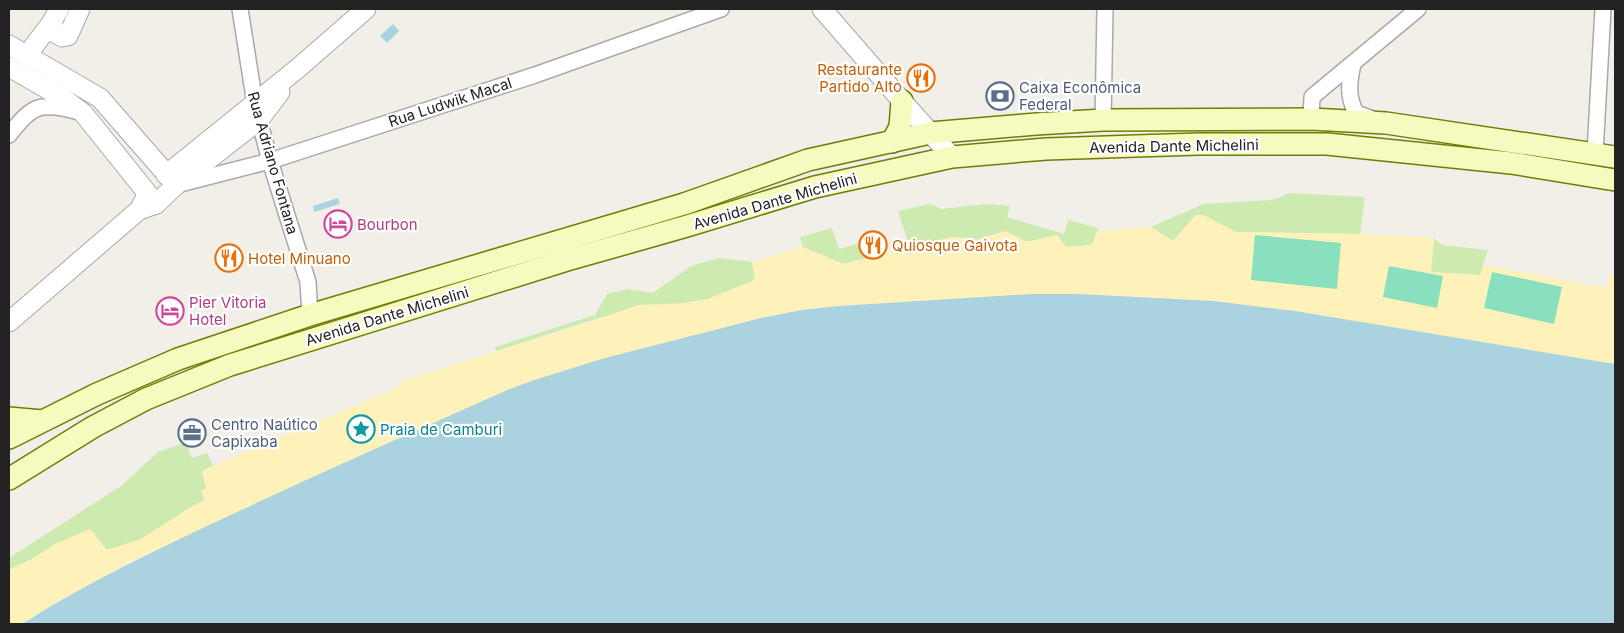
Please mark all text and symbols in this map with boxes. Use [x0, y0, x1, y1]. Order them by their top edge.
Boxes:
place label: Restaurante Partido Alto [817, 60, 902, 96]
restaurant icon: Restaurante Partido Alto [906, 63, 936, 93]
street label: Rua Ludwik Macal [386, 73, 514, 131]
place label: Caixa Econômica Federal [1019, 78, 1141, 114]
bank icon: Caixa Econômica Federal [985, 81, 1015, 111]
street label: Rua Adriano Fontana [244, 89, 302, 237]
street label: Avenida Dante Michelini [1089, 135, 1259, 157]
street label: Avenida Dante Michelini [691, 169, 859, 233]
hotel icon: Bourbon [323, 209, 353, 239]
place label: Bourbon [357, 215, 418, 234]
restaurant icon: Quiosque Gaivota [858, 230, 888, 260]
place label: Quiosque Gaivota [892, 236, 1018, 255]
restaurant icon: Hotel Minuano [214, 243, 244, 273]
place label: Hotel Minuano [248, 249, 351, 268]
street label: Avenida Dante Michelini [303, 282, 471, 350]
place label: Pier Vitoria Hotel [189, 293, 267, 329]
hotel icon: Pier Vitoria Hotel [155, 296, 185, 326]
place icon: Praia de Camburi [346, 414, 376, 444]
place label: Centro Naútico Capixaba [211, 415, 318, 451]
office icon: Centro Naútico Capixaba [177, 418, 207, 448]
place label: Praia de Camburi [380, 420, 502, 439]

